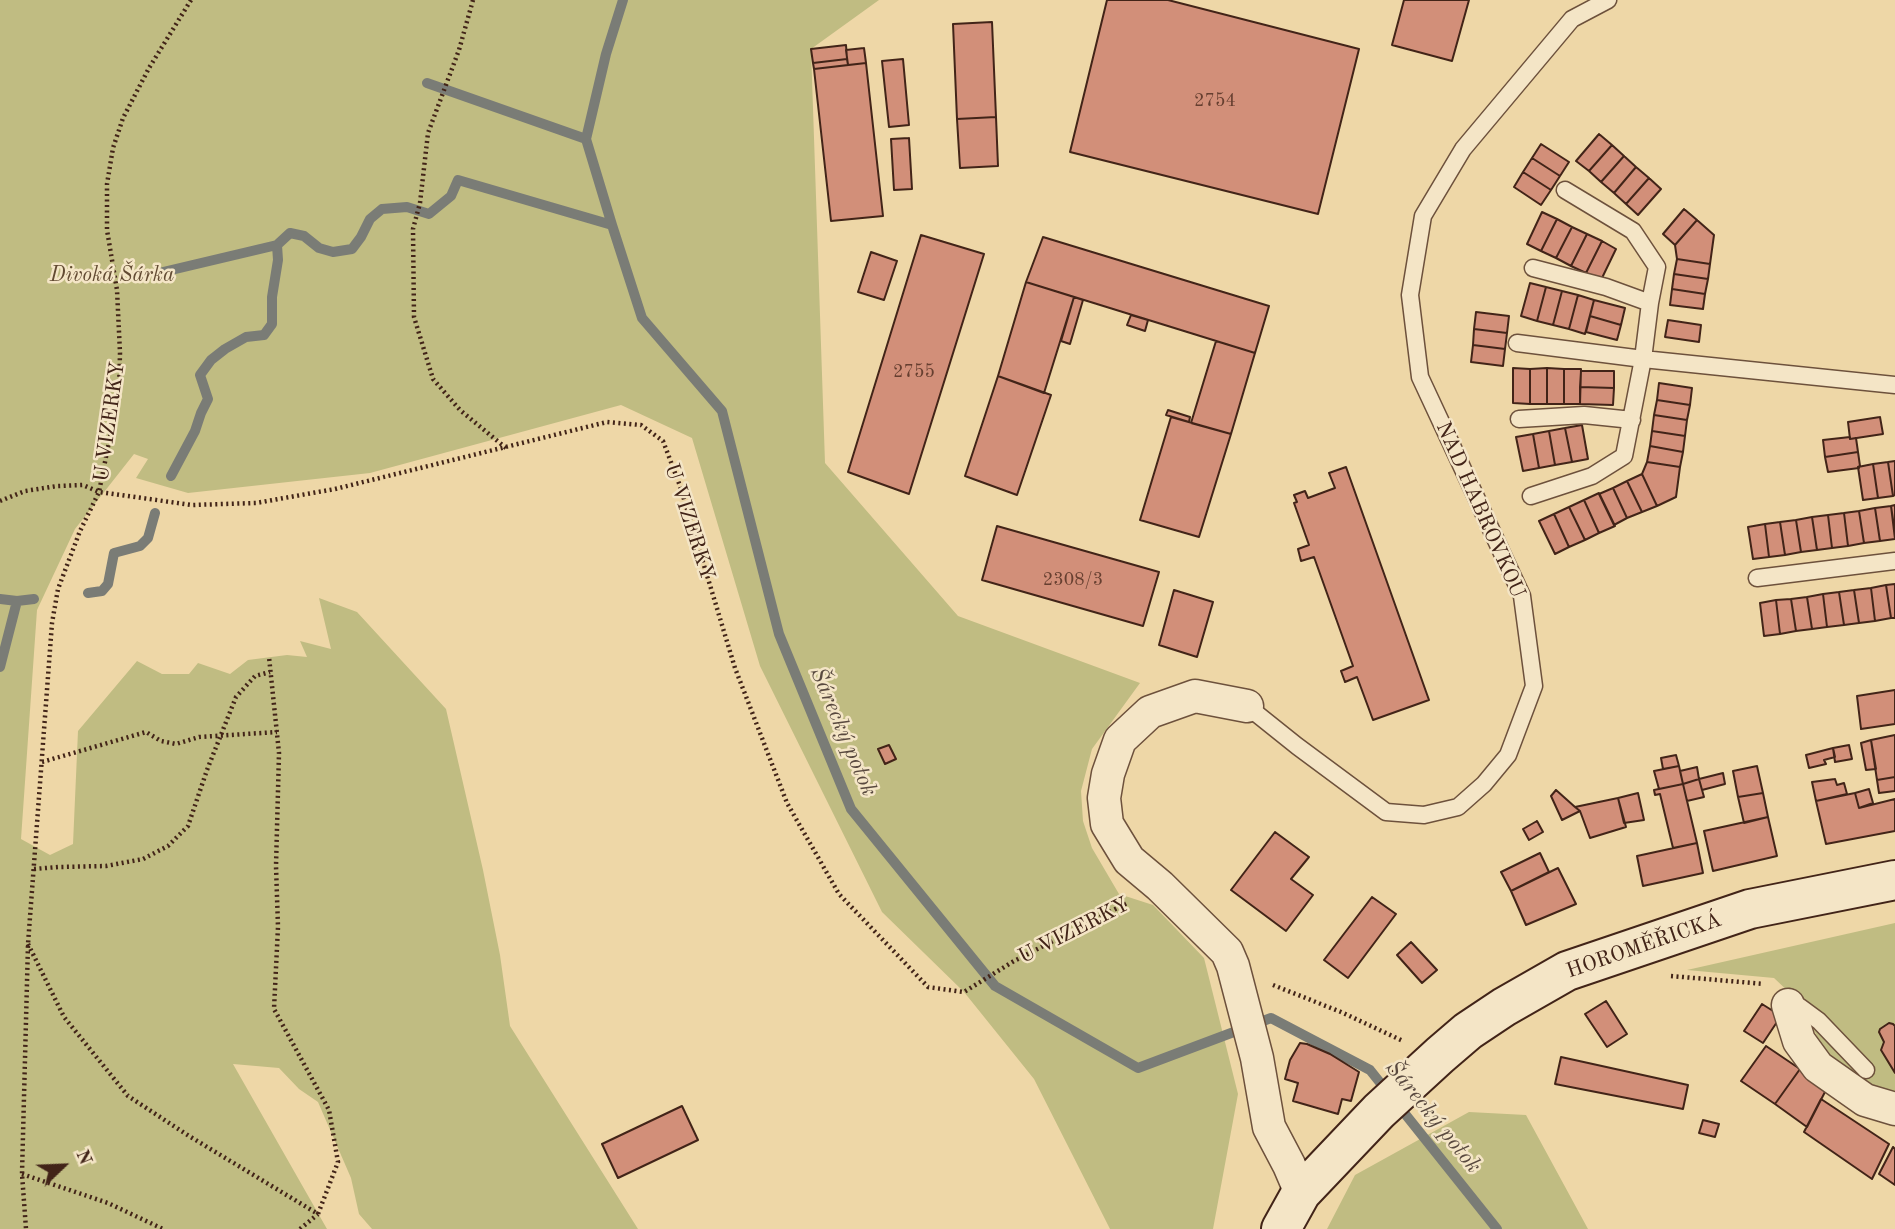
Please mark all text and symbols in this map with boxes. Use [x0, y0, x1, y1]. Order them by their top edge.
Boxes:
house number: 2754 [1194, 90, 1236, 112]
park label: Divoká Šárka [50, 262, 174, 288]
street label: U VIZERKY [89, 360, 131, 484]
house number: 2755 [893, 361, 935, 383]
street label: NAD HABROVKOU [1430, 418, 1530, 602]
street label: U VIZERKY [658, 461, 720, 583]
house number: 2308/3 [1043, 569, 1103, 591]
water label: Šárecký potok [803, 663, 883, 801]
street label: U VIZERKY [1014, 892, 1134, 970]
street label: HOROMĚŘICKÁ [1563, 908, 1725, 984]
water label: Šárecký potok [1379, 1055, 1487, 1179]
north arrow [28, 1131, 98, 1201]
text: N [71, 1147, 94, 1168]

